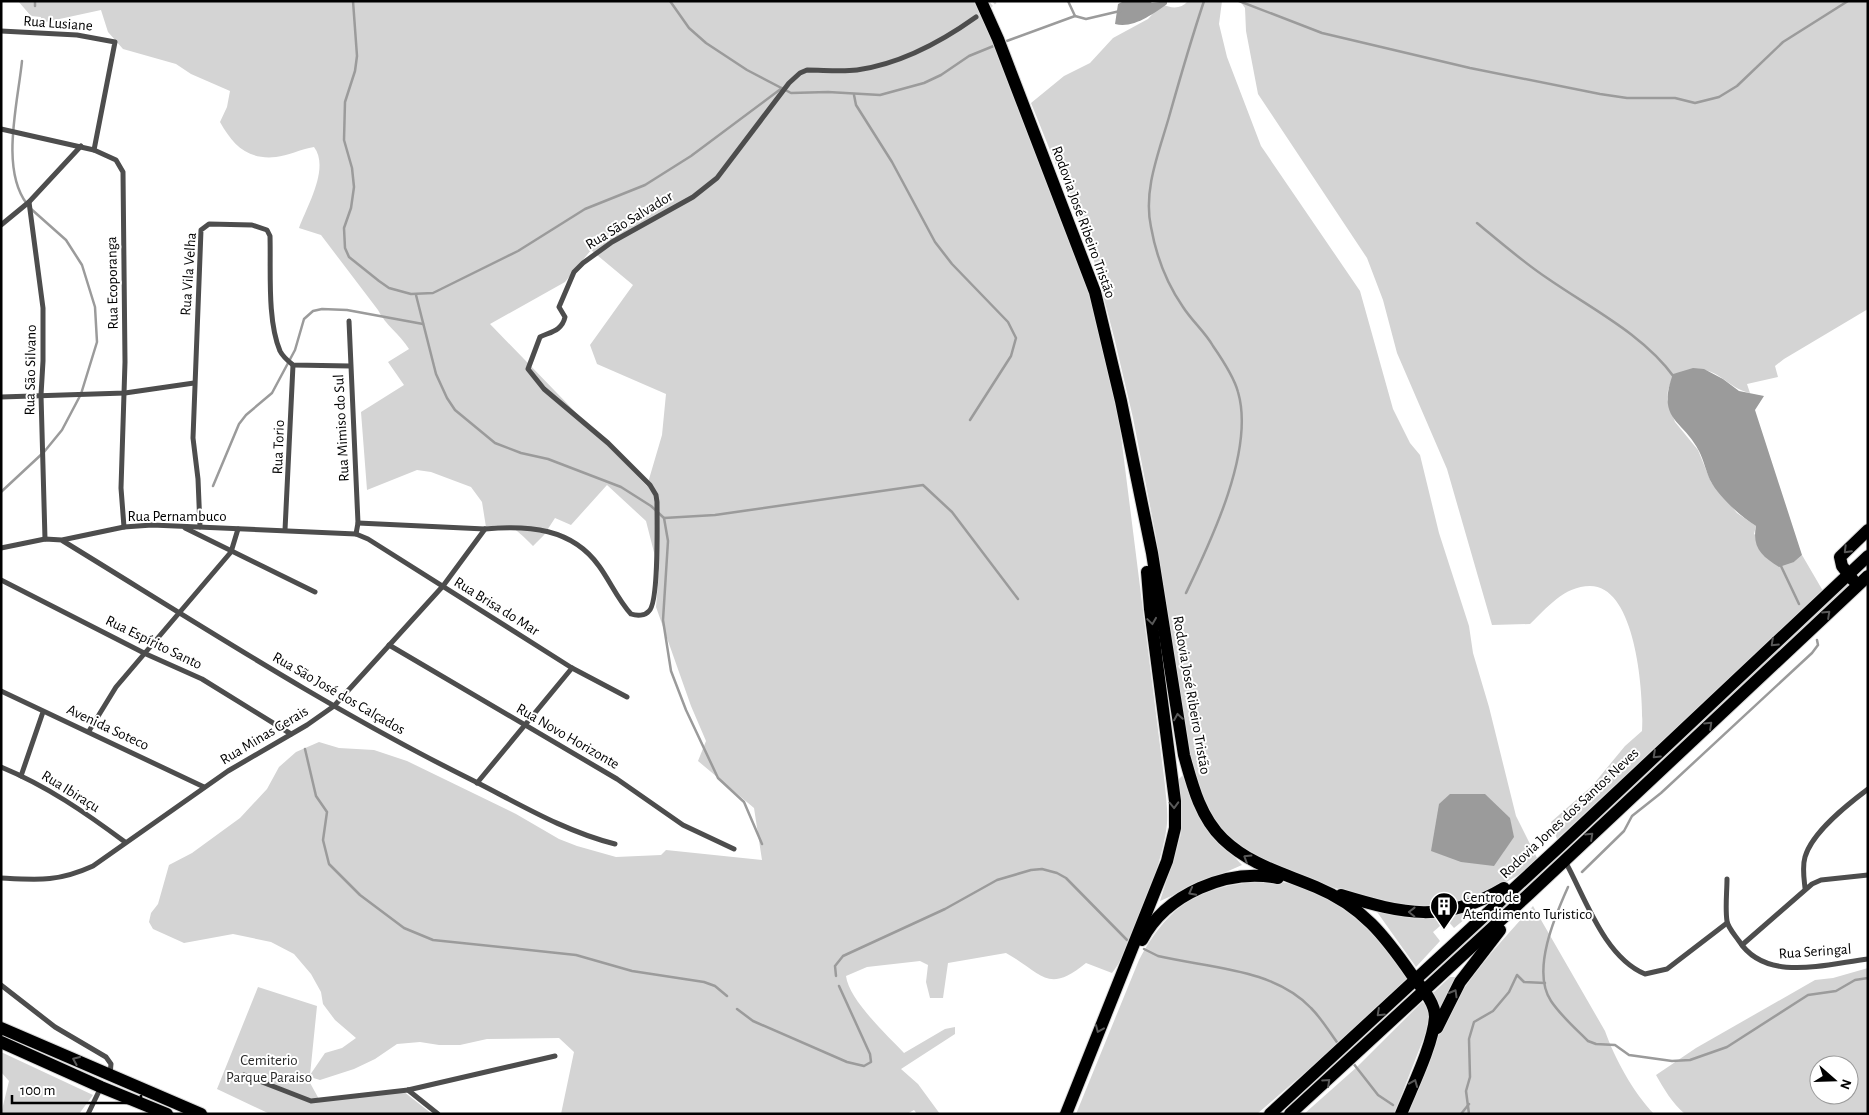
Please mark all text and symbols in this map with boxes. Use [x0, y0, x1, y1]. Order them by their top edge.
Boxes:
street label: Rua Lusiane [23, 14, 93, 33]
street label: Rodovia José Ribeiro Tristão [1049, 144, 1118, 300]
street label: Rua São Salvador [583, 188, 676, 252]
street label: Rua Vila Velha [178, 232, 199, 316]
street label: Rua Ecoporanga [104, 236, 121, 330]
street label: Rua São Silvano [22, 324, 39, 416]
street label: Rua Mimiso do Sul [331, 374, 352, 482]
street label: Rua Torio [270, 420, 287, 475]
street label: Rua Pernambuco [127, 509, 227, 524]
one-way arrow [1843, 544, 1852, 553]
street label: Rua Brisa do Mar [451, 574, 542, 639]
one-way arrow [1821, 611, 1830, 620]
street label: Rua Espírito Santo [103, 613, 204, 672]
street label: Rodovia José Ribeiro Tristão [1170, 615, 1213, 775]
one-way arrow [1146, 616, 1156, 625]
one-way arrow [1770, 637, 1779, 646]
street label: Rua São José dos Calçados [270, 649, 407, 737]
street label: Rua Novo Horizonte [514, 701, 622, 772]
street label: Avenida Soteco [64, 702, 151, 753]
street label: Rua Minas Gerais [218, 703, 311, 768]
one-way arrow [1173, 713, 1183, 722]
one-way arrow [1703, 722, 1712, 731]
street label: Rodovia Jones dos Santos Neves [1497, 745, 1642, 881]
one-way arrow [1652, 749, 1661, 758]
street label: Rua Ibiraçu [39, 768, 103, 815]
one-way arrow [1169, 801, 1180, 809]
one-way arrow [1584, 833, 1593, 842]
one-way arrow [1243, 854, 1252, 864]
one-way arrow [1189, 886, 1198, 896]
place label: Centro de Atendimento Turistico [1463, 890, 1592, 922]
building icon: Centro de Atendimento Turistico [1429, 891, 1459, 930]
one-way arrow [1408, 907, 1416, 917]
street label: Rua Seringal [1778, 941, 1852, 962]
one-way arrow [1447, 989, 1457, 998]
one-way arrow [1377, 1007, 1386, 1016]
one-way arrow [1095, 1024, 1106, 1033]
park label: Cemiterio Parque Paraiso [226, 1053, 312, 1085]
north arrow [1809, 1055, 1859, 1105]
one-way arrow [72, 1056, 81, 1067]
scale bar [12, 1072, 141, 1104]
text: N [1837, 1077, 1854, 1091]
one-way arrow [1321, 1078, 1330, 1087]
one-way arrow [1408, 1080, 1418, 1088]
text: 100 m [20, 1083, 55, 1098]

